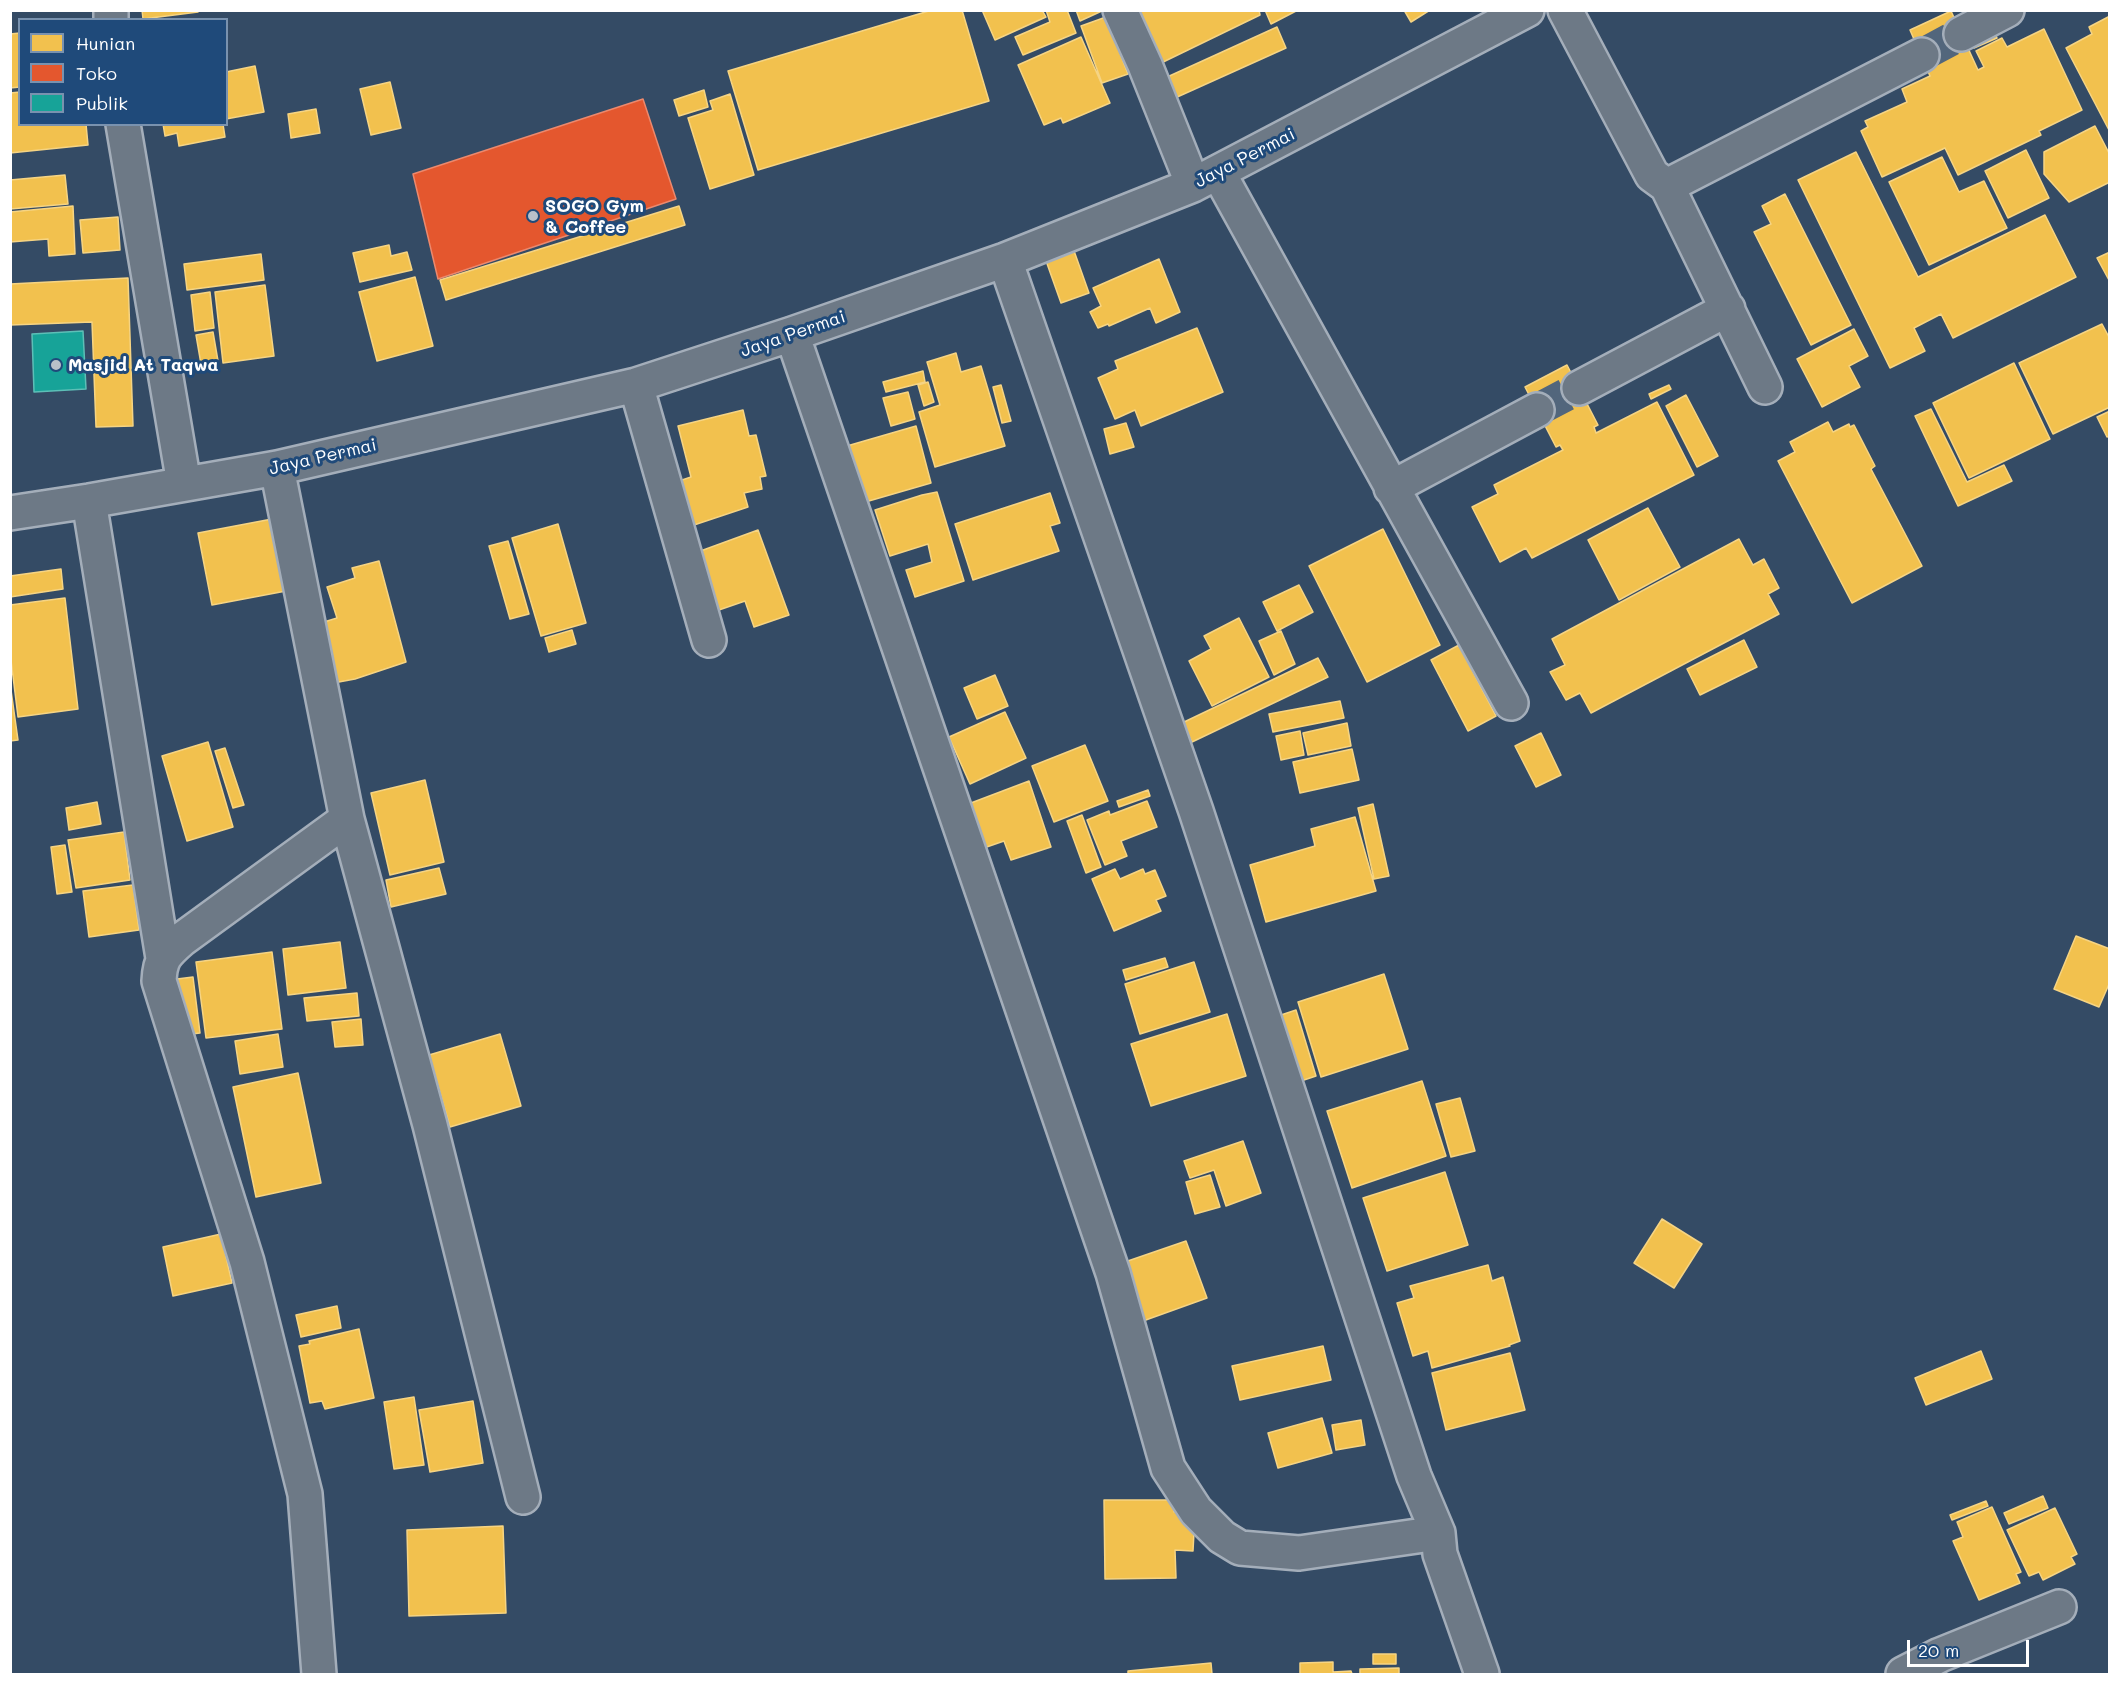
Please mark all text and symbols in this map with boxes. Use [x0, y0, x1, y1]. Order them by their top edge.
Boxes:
legend [18, 18, 228, 126]
text: Hunian [76, 31, 135, 55]
text: Toko [76, 61, 117, 85]
text: Publik [76, 91, 128, 115]
street label: Jaya Permai [1191, 123, 1299, 193]
place label: SOGO Gym & Coffee [545, 195, 644, 238]
marker: SOGO Gym & Coffee [526, 209, 540, 223]
street label: Jaya Permai [738, 306, 848, 362]
place label: Masjid At Taqwa [68, 354, 219, 376]
marker: Masjid At Taqwa [49, 358, 63, 372]
street label: Jaya Permai [267, 434, 379, 480]
scale bar [1910, 1628, 2032, 1666]
text: 20 m [1918, 1638, 1959, 1662]

